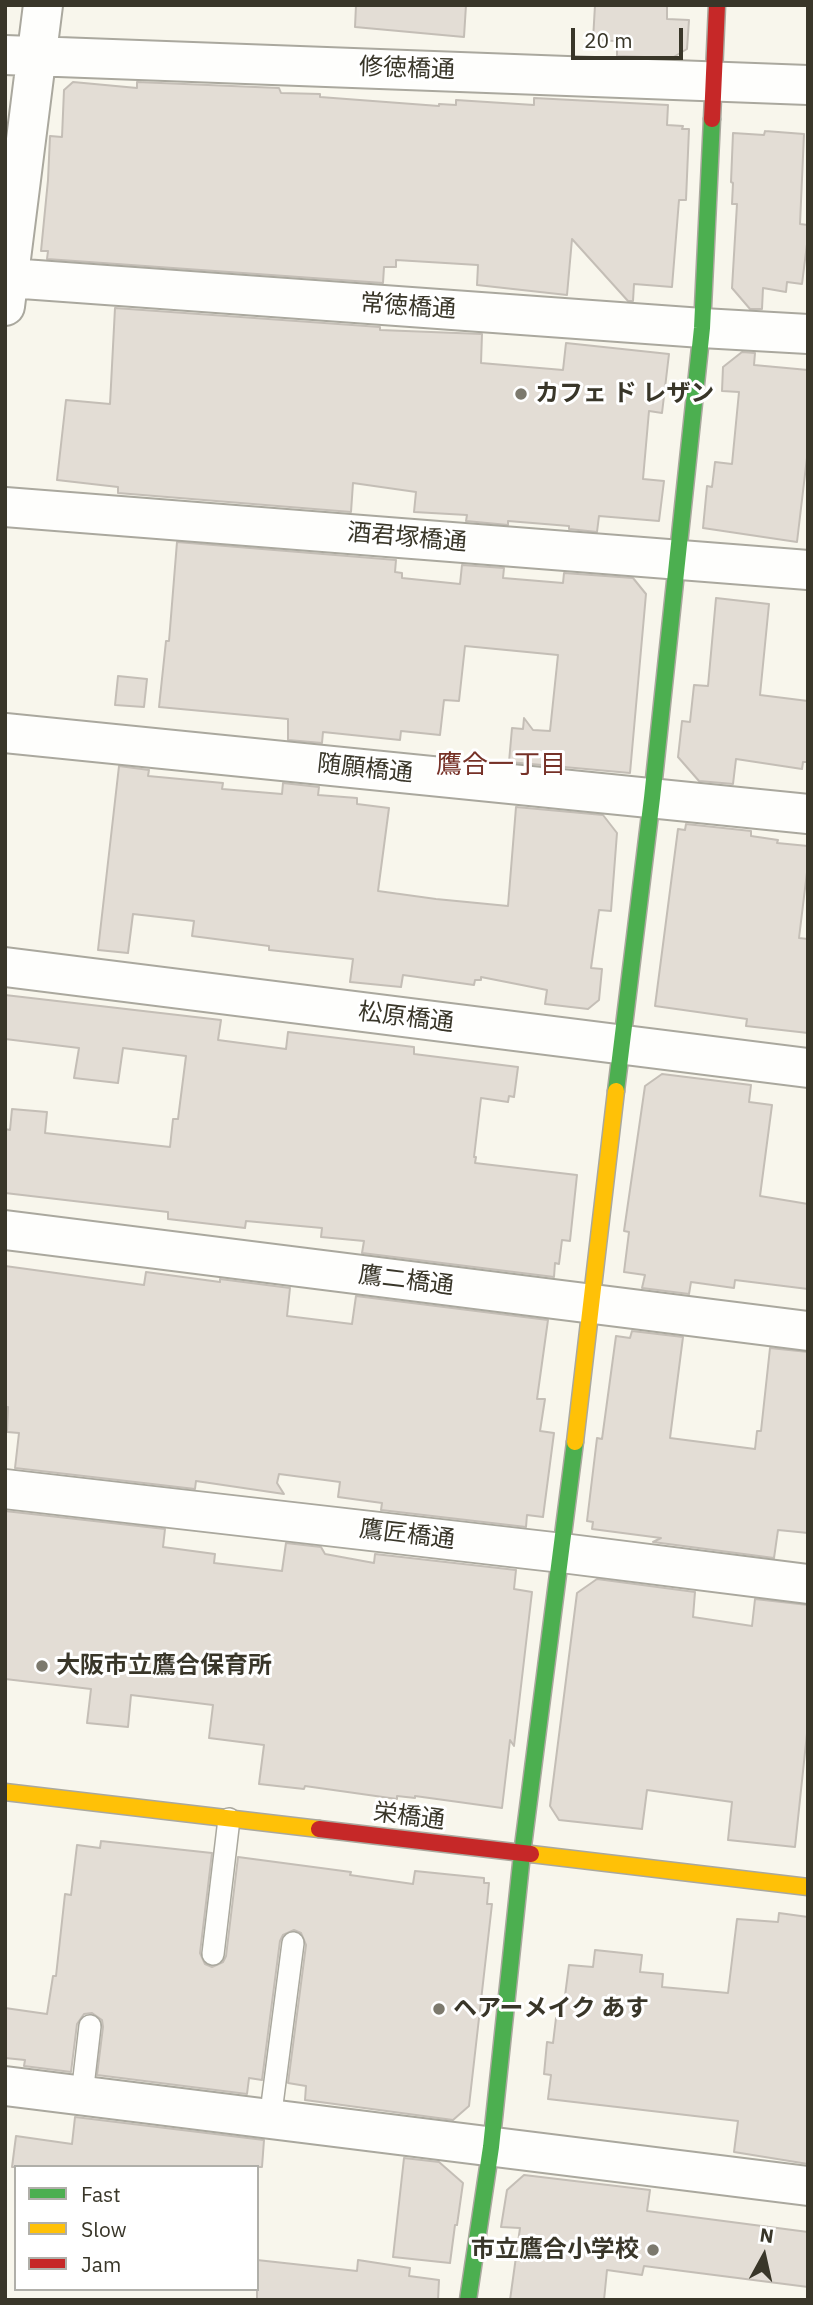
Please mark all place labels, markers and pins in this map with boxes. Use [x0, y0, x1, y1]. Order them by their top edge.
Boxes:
place label: カフェ ド レザン [535, 380, 714, 408]
marker: カフェ ド レザン [513, 386, 529, 402]
place label: 大阪市立鷹合保育所 [56, 1652, 272, 1680]
marker: 大阪市立鷹合保育所 [34, 1658, 50, 1674]
place label: ヘアーメイク あす [453, 1995, 649, 2023]
marker: ヘアーメイク あす [431, 2001, 447, 2017]
place label: 市立鷹合小学校 [471, 2236, 639, 2264]
marker: 市立鷹合小学校 [645, 2242, 661, 2258]

